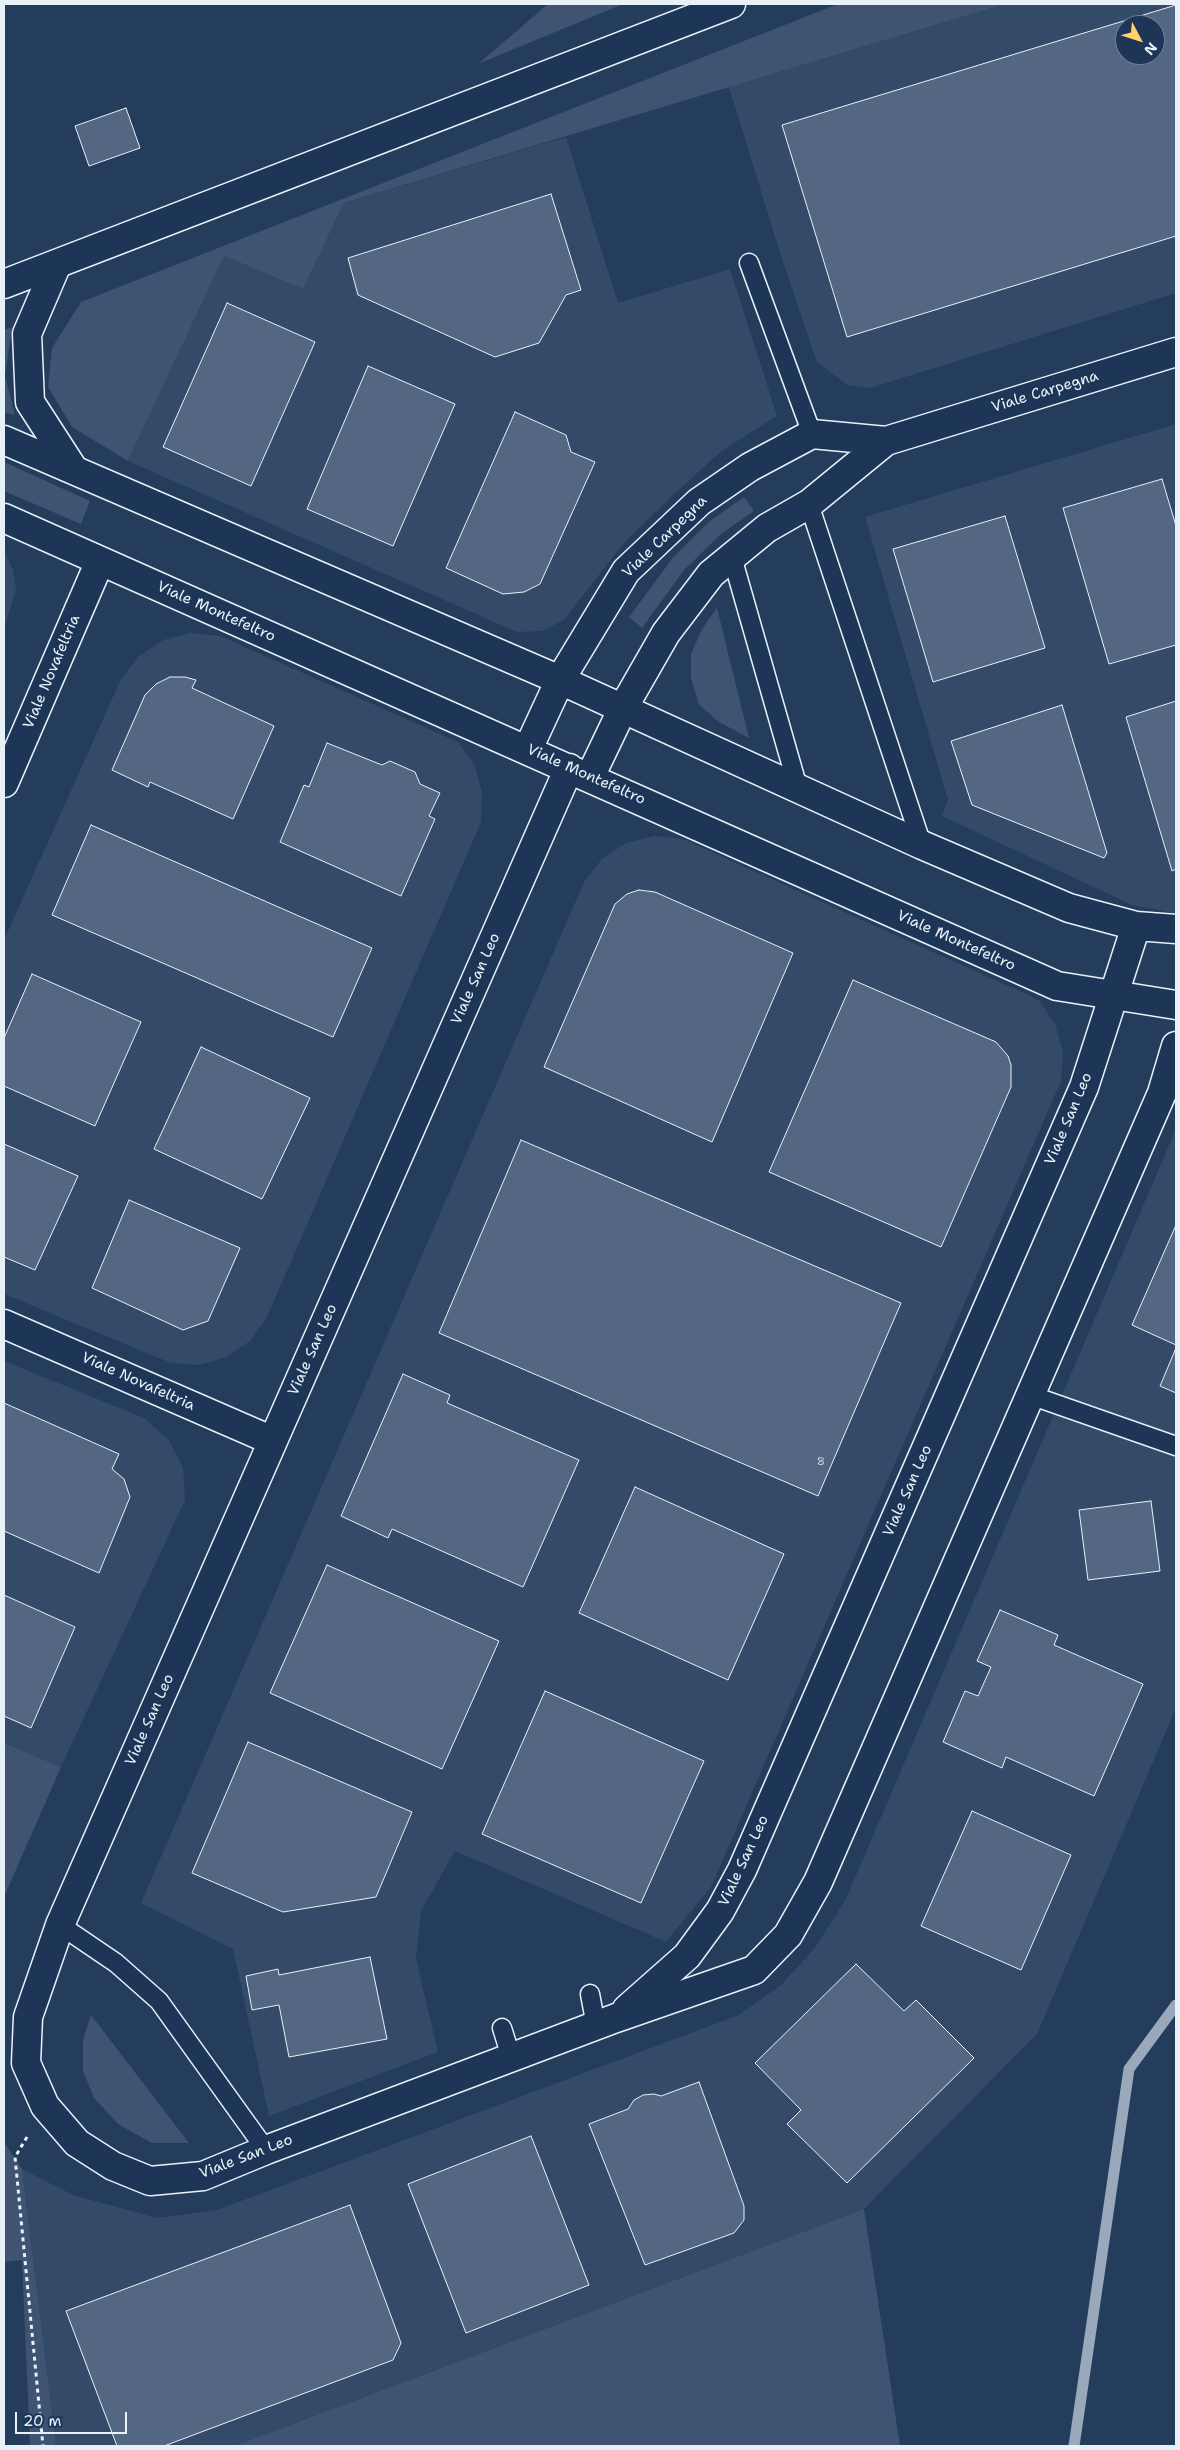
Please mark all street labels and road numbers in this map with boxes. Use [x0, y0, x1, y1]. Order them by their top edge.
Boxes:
street label: Viale Carpegna [989, 367, 1101, 417]
street label: Viale Carpegna [619, 492, 711, 582]
street label: Viale Montefeltro [154, 578, 278, 646]
street label: Viale Novafeltria [20, 612, 84, 732]
street label: Viale Montefeltro [524, 741, 648, 809]
street label: Viale Montefeltro [894, 907, 1018, 975]
street label: Viale San Leo [448, 930, 504, 1028]
street label: Viale San Leo [1041, 1070, 1097, 1168]
street label: Viale San Leo [285, 1301, 341, 1399]
street label: Viale Novafeltria [78, 1349, 198, 1415]
street label: Viale San Leo [880, 1442, 936, 1540]
street label: Viale San Leo [122, 1671, 178, 1769]
street label: Viale San Leo [715, 1813, 773, 1909]
street label: Viale San Leo [197, 2131, 295, 2183]

